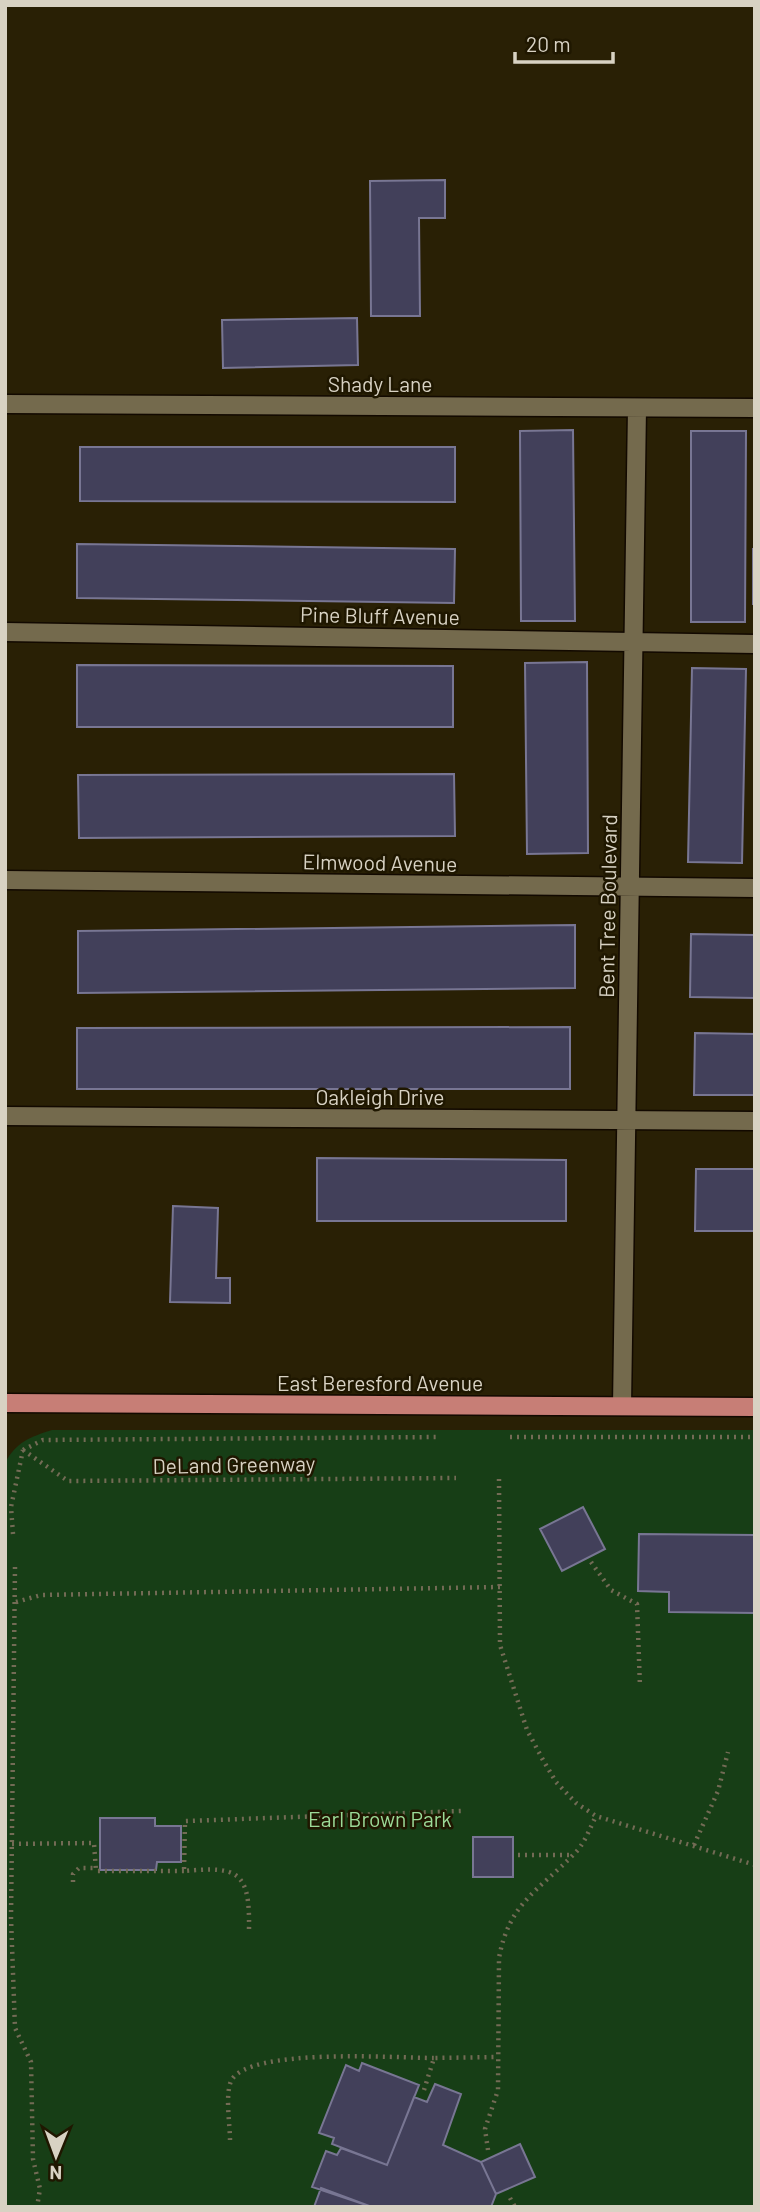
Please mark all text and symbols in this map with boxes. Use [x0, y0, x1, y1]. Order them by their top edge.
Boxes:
scale bar [515, 21, 613, 65]
text: 20 m [526, 31, 571, 56]
street label: Shady Lane [328, 371, 432, 396]
street label: Pine Bluff Avenue [300, 601, 460, 629]
street label: Bent Tree Boulevard [593, 814, 621, 998]
street label: Elmwood Avenue [302, 848, 458, 876]
street label: Oakleigh Drive [315, 1084, 445, 1109]
street label: East Beresford Avenue [277, 1370, 483, 1395]
street label: DeLand Greenway [152, 1450, 316, 1478]
park label: Earl Brown Park [308, 1806, 452, 1831]
north arrow [21, 2121, 91, 2191]
text: N [49, 2162, 62, 2185]

